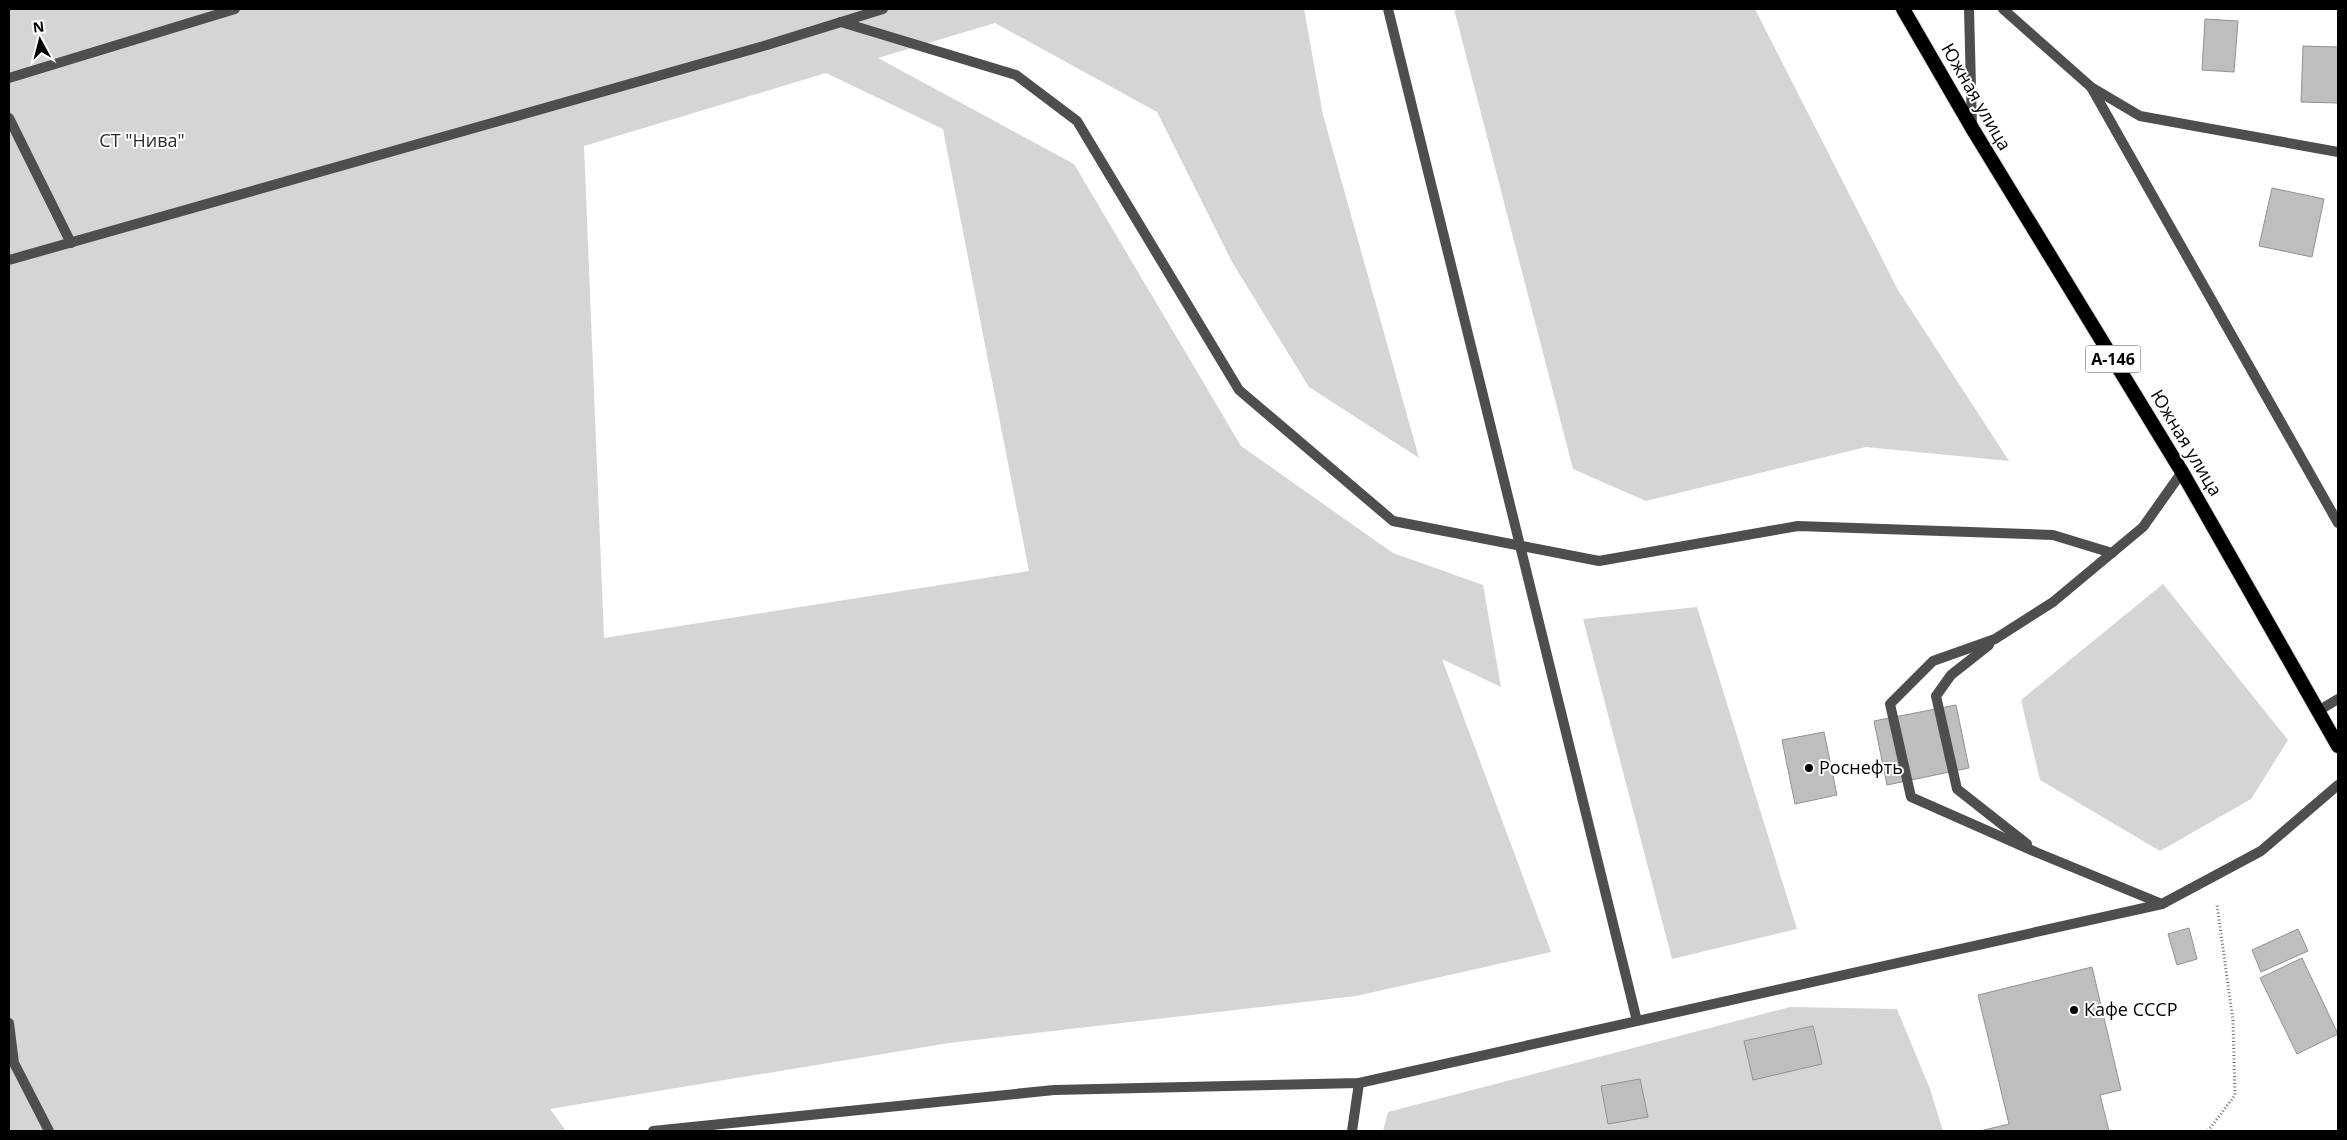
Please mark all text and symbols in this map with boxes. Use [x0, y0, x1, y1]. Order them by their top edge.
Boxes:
north arrow [15, 15, 65, 65]
text: N [32, 16, 45, 37]
street label: Южная улица [1936, 38, 2017, 155]
park label: СТ "Нива" [99, 128, 185, 152]
road number: А-146 [2086, 346, 2140, 372]
street label: Южная улица [2146, 385, 2228, 500]
place label: Роснефть [1819, 755, 1903, 779]
marker: Роснефть [1803, 762, 1815, 774]
place label: Кафе СССР [2084, 997, 2177, 1021]
marker: Кафе СССР [2068, 1004, 2080, 1016]

